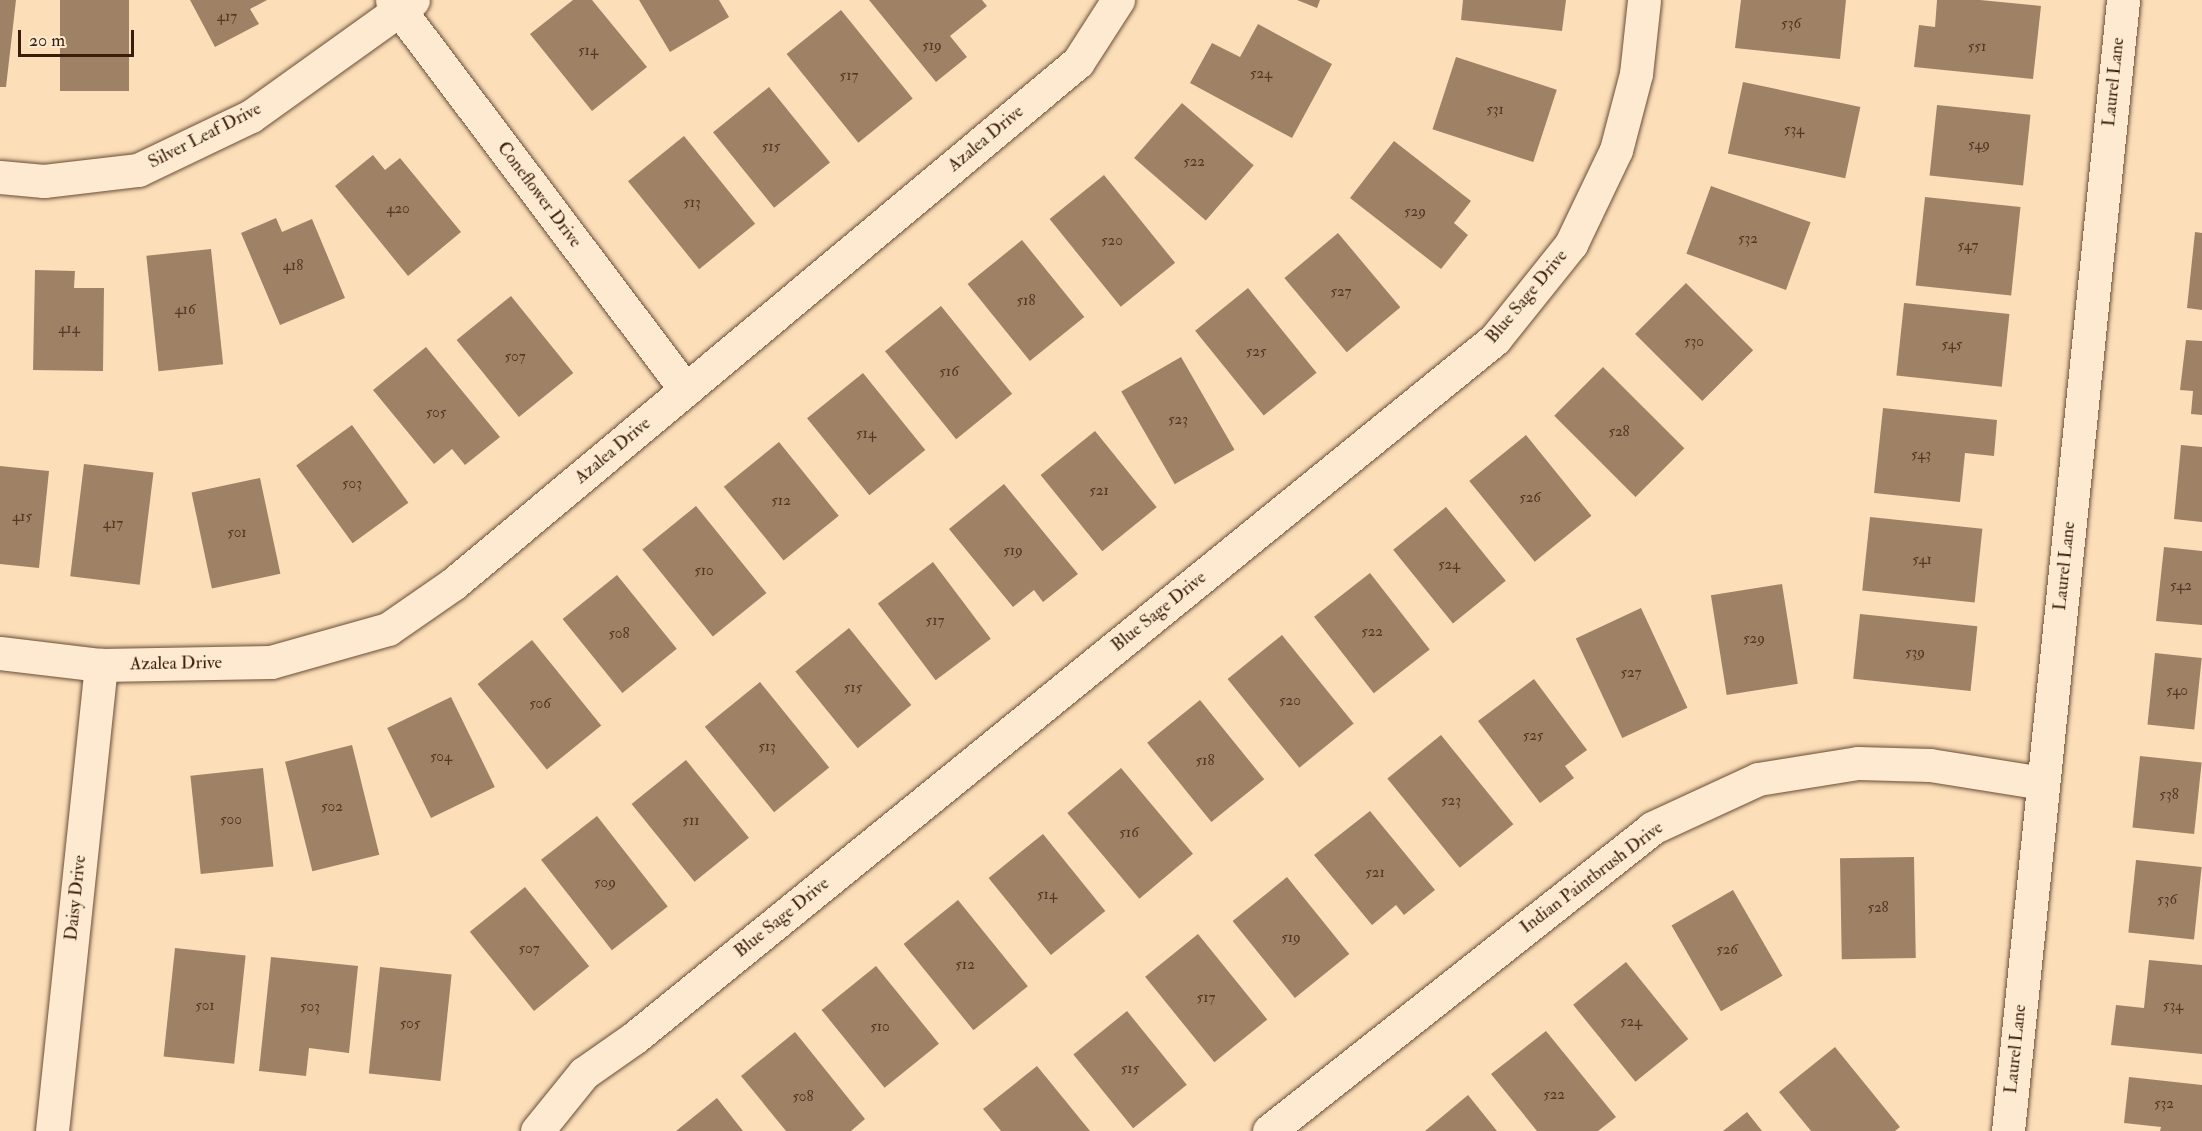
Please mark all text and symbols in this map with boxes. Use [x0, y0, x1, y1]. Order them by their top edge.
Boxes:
house number: 417 [217, 8, 237, 26]
house number: 536 [1781, 15, 1801, 33]
scale bar [21, 18, 136, 56]
text: 20 m [29, 29, 65, 52]
street label: Laurel Lane [2099, 36, 2129, 128]
house number: 519 [922, 37, 942, 55]
house number: 551 [1968, 38, 1986, 56]
house number: 514 [578, 42, 598, 60]
house number: 524 [1250, 65, 1272, 83]
house number: 517 [840, 67, 858, 85]
street label: Silver Leaf Drive [145, 98, 265, 174]
street label: Azalea Drive [944, 101, 1028, 177]
house number: 531 [1486, 101, 1504, 119]
house number: 534 [1784, 121, 1804, 139]
house number: 549 [1968, 136, 1990, 154]
street label: Coneflower Drive [492, 138, 586, 252]
house number: 515 [762, 138, 780, 156]
house number: 522 [1183, 153, 1205, 171]
house number: 513 [683, 194, 701, 212]
house number: 420 [386, 200, 410, 218]
house number: 529 [1404, 203, 1426, 221]
house number: 532 [1738, 230, 1758, 248]
house number: 520 [1101, 232, 1123, 250]
house number: 547 [1958, 237, 1978, 255]
street label: Blue Sage Drive [1482, 246, 1572, 348]
house number: 418 [283, 257, 303, 275]
house number: 527 [1331, 283, 1351, 301]
house number: 518 [1017, 292, 1035, 310]
house number: 416 [175, 301, 195, 319]
house number: 414 [58, 320, 80, 338]
house number: 530 [1684, 333, 1704, 351]
house number: 545 [1942, 336, 1962, 354]
house number: 525 [1246, 343, 1266, 361]
house number: 507 [504, 348, 526, 366]
house number: 516 [939, 363, 959, 381]
house number: 505 [426, 404, 446, 422]
house number: 523 [1168, 411, 1188, 429]
street label: Azalea Drive [571, 413, 655, 489]
house number: 528 [1608, 423, 1630, 441]
house number: 514 [856, 425, 876, 443]
house number: 543 [1911, 446, 1931, 464]
house number: 503 [342, 475, 362, 493]
house number: 521 [1089, 482, 1109, 500]
house number: 526 [1519, 489, 1541, 507]
house number: 512 [771, 492, 791, 510]
house number: 415 [12, 508, 32, 526]
house number: 417 [103, 515, 123, 533]
street label: Laurel Lane [2050, 520, 2080, 612]
house number: 501 [227, 524, 247, 542]
house number: 519 [1003, 542, 1023, 560]
house number: 541 [1912, 551, 1932, 569]
house number: 524 [1438, 556, 1460, 574]
house number: 510 [694, 562, 714, 580]
street label: Blue Sage Drive [1107, 567, 1211, 657]
house number: 542 [2170, 577, 2192, 595]
house number: 517 [926, 612, 944, 630]
house number: 522 [1361, 623, 1383, 641]
house number: 508 [608, 625, 630, 643]
house number: 529 [1743, 630, 1765, 648]
house number: 539 [1905, 644, 1925, 662]
street label: Azalea Drive [130, 652, 222, 676]
house number: 527 [1621, 664, 1641, 682]
house number: 515 [844, 679, 862, 697]
house number: 540 [2166, 682, 2188, 700]
house number: 520 [1279, 692, 1301, 710]
house number: 506 [529, 695, 551, 713]
house number: 525 [1523, 727, 1543, 745]
house number: 513 [758, 738, 776, 756]
house number: 504 [430, 748, 452, 766]
house number: 518 [1196, 752, 1214, 770]
house number: 538 [2159, 786, 2179, 804]
house number: 523 [1441, 792, 1461, 810]
house number: 502 [321, 798, 343, 816]
house number: 500 [220, 811, 242, 829]
house number: 511 [682, 812, 700, 830]
street label: Indian Paintbrush Drive [1516, 817, 1668, 939]
house number: 516 [1119, 824, 1139, 842]
street label: Daisy Drive [61, 854, 91, 942]
house number: 521 [1365, 864, 1385, 882]
street label: Blue Sage Drive [730, 873, 834, 963]
house number: 509 [594, 874, 616, 892]
house number: 514 [1037, 886, 1057, 904]
house number: 536 [2157, 891, 2177, 909]
house number: 528 [1867, 899, 1889, 917]
house number: 519 [1281, 929, 1301, 947]
house number: 507 [518, 940, 540, 958]
house number: 526 [1716, 941, 1738, 959]
house number: 512 [955, 956, 975, 974]
house number: 517 [1197, 989, 1215, 1007]
house number: 501 [195, 997, 215, 1015]
house number: 534 [2163, 997, 2183, 1015]
house number: 503 [300, 998, 320, 1016]
street label: Laurel Lane [2001, 1003, 2031, 1095]
house number: 524 [1620, 1013, 1642, 1031]
house number: 505 [400, 1015, 420, 1033]
house number: 510 [870, 1018, 890, 1036]
house number: 515 [1121, 1060, 1139, 1078]
house number: 522 [1543, 1086, 1565, 1104]
house number: 508 [792, 1088, 814, 1106]
house number: 532 [2154, 1095, 2174, 1113]

